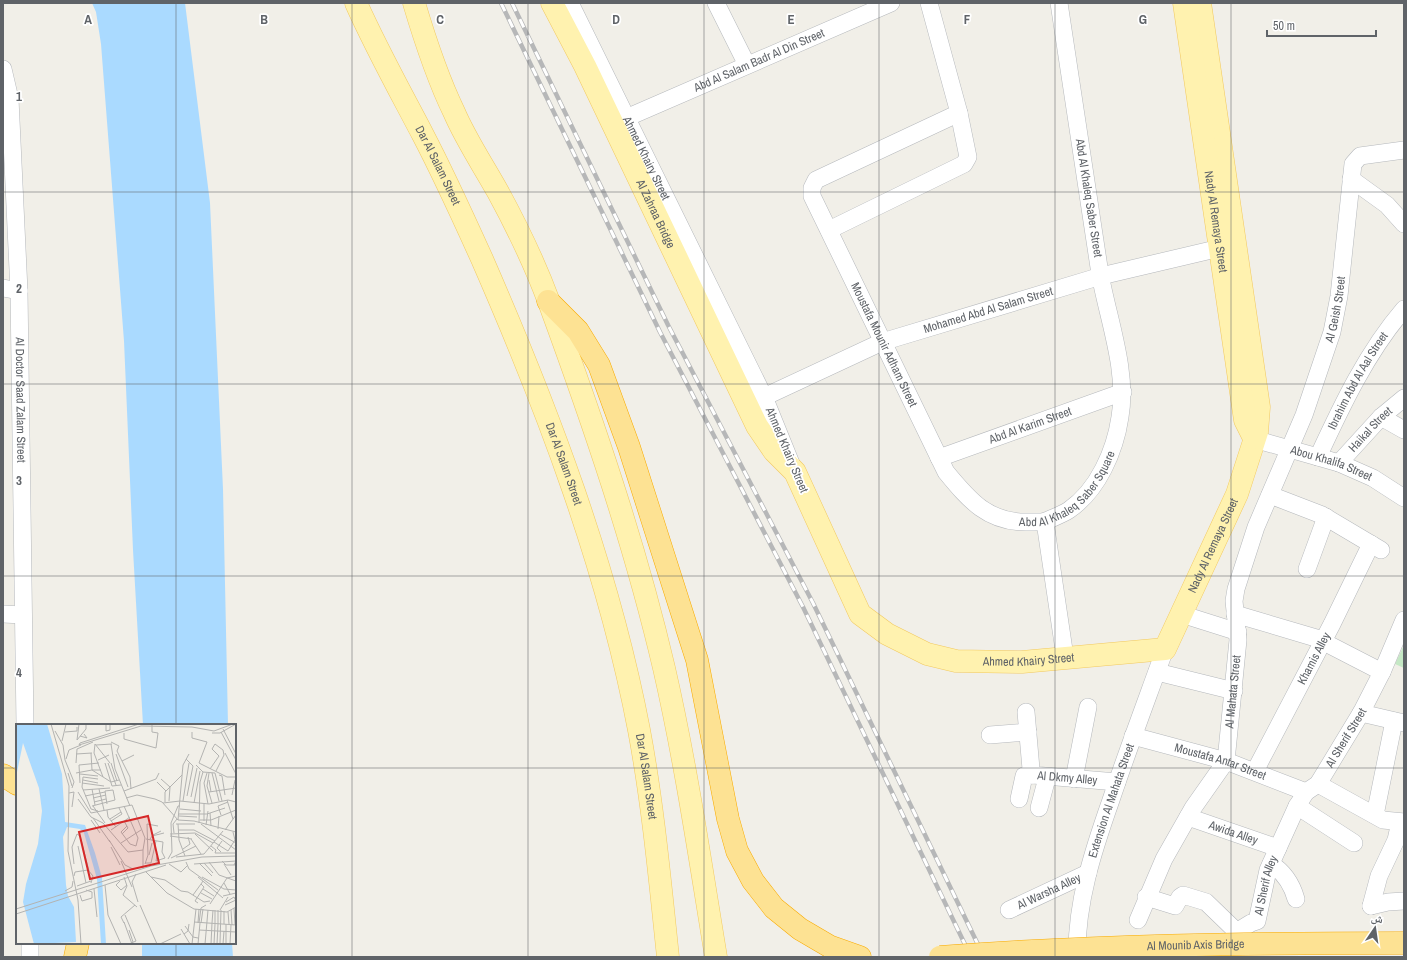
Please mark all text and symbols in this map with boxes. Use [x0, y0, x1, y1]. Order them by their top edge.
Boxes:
text: A [84, 11, 92, 28]
text: B [260, 11, 268, 28]
text: C [436, 11, 444, 28]
text: D [612, 11, 620, 28]
text: E [787, 11, 795, 28]
text: F [964, 11, 971, 28]
text: G [1139, 11, 1147, 28]
scale bar [1267, 12, 1376, 38]
text: 50 m [1273, 18, 1295, 34]
street label: Abd Al Salam Badr Al Din Street [690, 25, 827, 96]
text: 1 [16, 88, 22, 105]
street label: Ahmed Khairy Street [619, 113, 674, 203]
street label: Dar Al Salam Street [412, 123, 464, 208]
street label: Abd Al Khaleq Saber Street [1072, 137, 1106, 259]
street label: Nady Al Remaya Street [1201, 170, 1231, 274]
street label: Al Zahraa Bridge [632, 176, 679, 251]
street label: Al Geish Street [1321, 275, 1349, 345]
text: 2 [16, 280, 22, 297]
street label: Moustafa Mounir Adham Street [847, 280, 921, 410]
street label: Mohamed Abd Al Salam Street [921, 283, 1055, 337]
street label: Ibrahim Abd Al Aal Street [1324, 328, 1392, 432]
street label: Al Doctor Saad Zalam Street [12, 336, 29, 463]
street label: Abd Al Karim Street [986, 403, 1074, 448]
street label: Haikal Street [1345, 403, 1396, 455]
street label: Ahmed Khairy Street [761, 404, 812, 495]
street label: Dar Al Salam Street [542, 420, 586, 507]
street label: Abou Khalifa Street [1288, 441, 1375, 485]
street label: Abd Al Khaleq Saber Square [1018, 449, 1119, 530]
text: 3 [16, 472, 22, 489]
street label: Nady Al Remaya Street [1184, 495, 1242, 595]
street label: Khamis Alley [1294, 629, 1334, 687]
street label: Ahmed Khairy Street [982, 649, 1075, 670]
street label: Al Mahata Street [1221, 654, 1244, 730]
text: 4 [16, 664, 22, 681]
street label: Al Sherif Street [1321, 705, 1370, 771]
inset map [16, 724, 236, 944]
street label: Dar Al Salam Street [632, 732, 661, 821]
street label: Moustafa Antar Street [1173, 740, 1269, 784]
street label: Extension Al Mahata Street [1085, 741, 1138, 860]
street label: Al Dkmy Alley [1036, 767, 1098, 788]
street label: Awida Alley [1206, 816, 1260, 848]
street label: Al Sherif Alley [1250, 853, 1282, 918]
street label: Al Warsha Alley [1013, 869, 1083, 914]
north arrow [1355, 908, 1395, 948]
text: ش [1370, 910, 1385, 927]
street label: Al Mounib Axis Bridge [1146, 936, 1245, 954]

